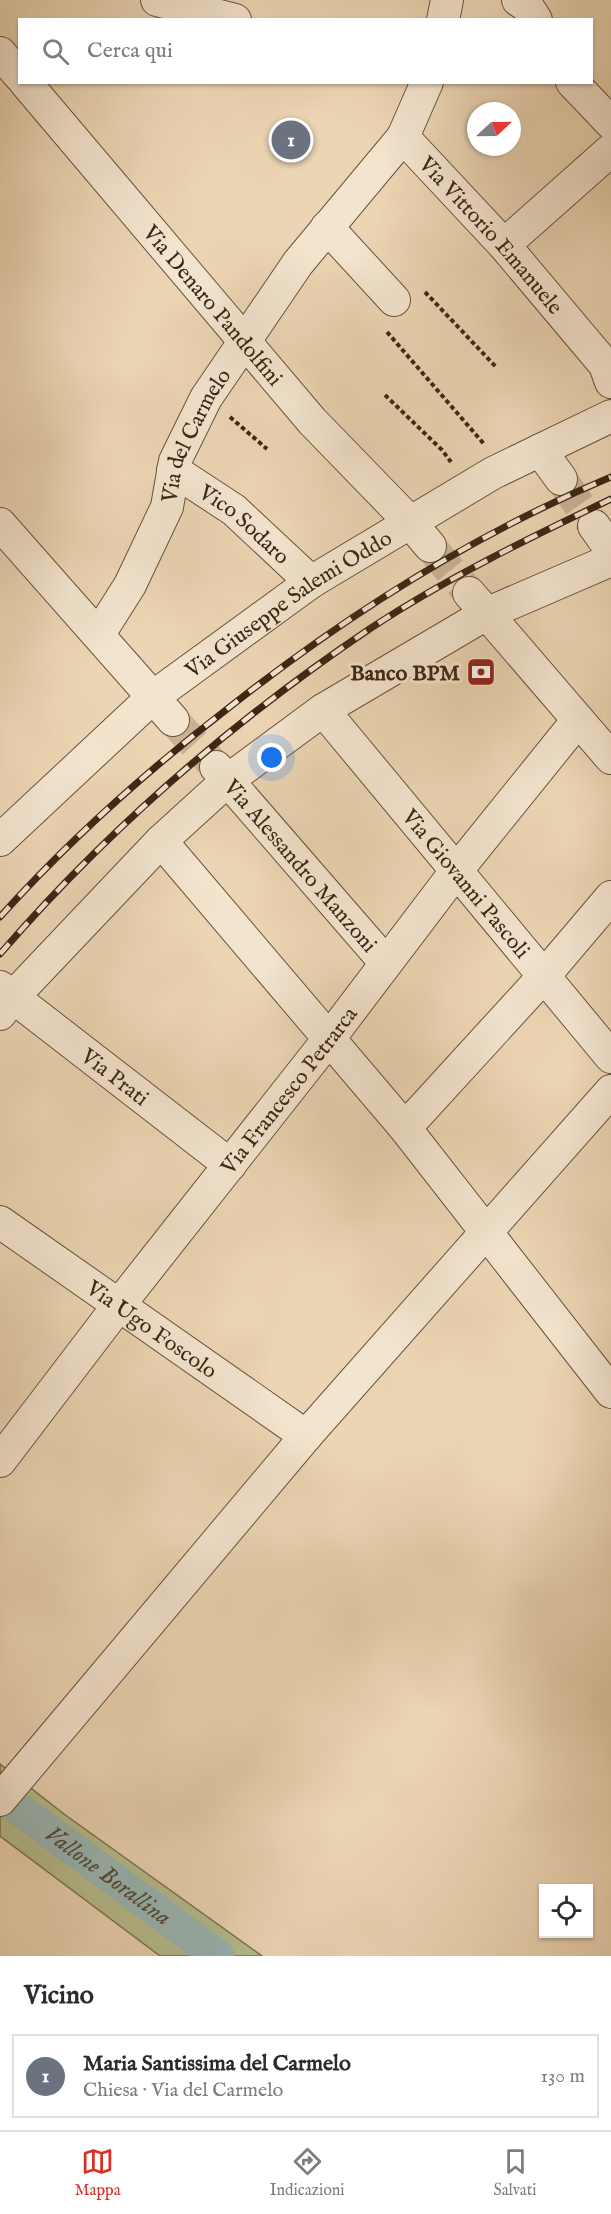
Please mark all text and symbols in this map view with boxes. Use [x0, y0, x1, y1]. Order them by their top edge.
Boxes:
search box [18, 18, 593, 84]
icon: search [39, 35, 72, 68]
text: Cerca qui [87, 37, 173, 65]
north arrow [467, 102, 521, 156]
pin: 1 [272, 118, 310, 162]
street label: Via Vittorio Emanuele [411, 150, 568, 321]
street label: Via Denaro Pandolfini [135, 219, 288, 392]
street label: Via del Carmelo [156, 363, 238, 506]
street label: Vico Sodaro [192, 478, 295, 571]
street label: Via Giuseppe Salemi Oddo [180, 525, 398, 685]
bank icon: Banco BPM [465, 656, 497, 688]
place label: Banco BPM [350, 660, 460, 688]
your location [257, 743, 286, 772]
street label: Via Alessandro Manzoni [216, 773, 382, 959]
street label: Via Giovanni Pascoli [394, 803, 535, 965]
street label: Via Francesco Petrarca [215, 1001, 365, 1182]
street label: Via Prati [74, 1042, 154, 1113]
street label: Via Ugo Foscolo [80, 1274, 222, 1386]
water label: Vallone Borallina [38, 1819, 177, 1933]
map controls [539, 1884, 593, 1938]
button: locate [539, 1884, 593, 1938]
text: Vicino [24, 1979, 94, 2012]
text: Maria Santissima del Carmelo [83, 2050, 351, 2078]
text: 1 [42, 2064, 49, 2089]
text: 130 m [540, 2064, 585, 2089]
text: Chiesa · Via del Carmelo [83, 2078, 283, 2103]
tab: Mappa [74, 2145, 121, 2201]
tab: Indicazioni [270, 2145, 345, 2201]
tab: Salvati [493, 2145, 537, 2201]

